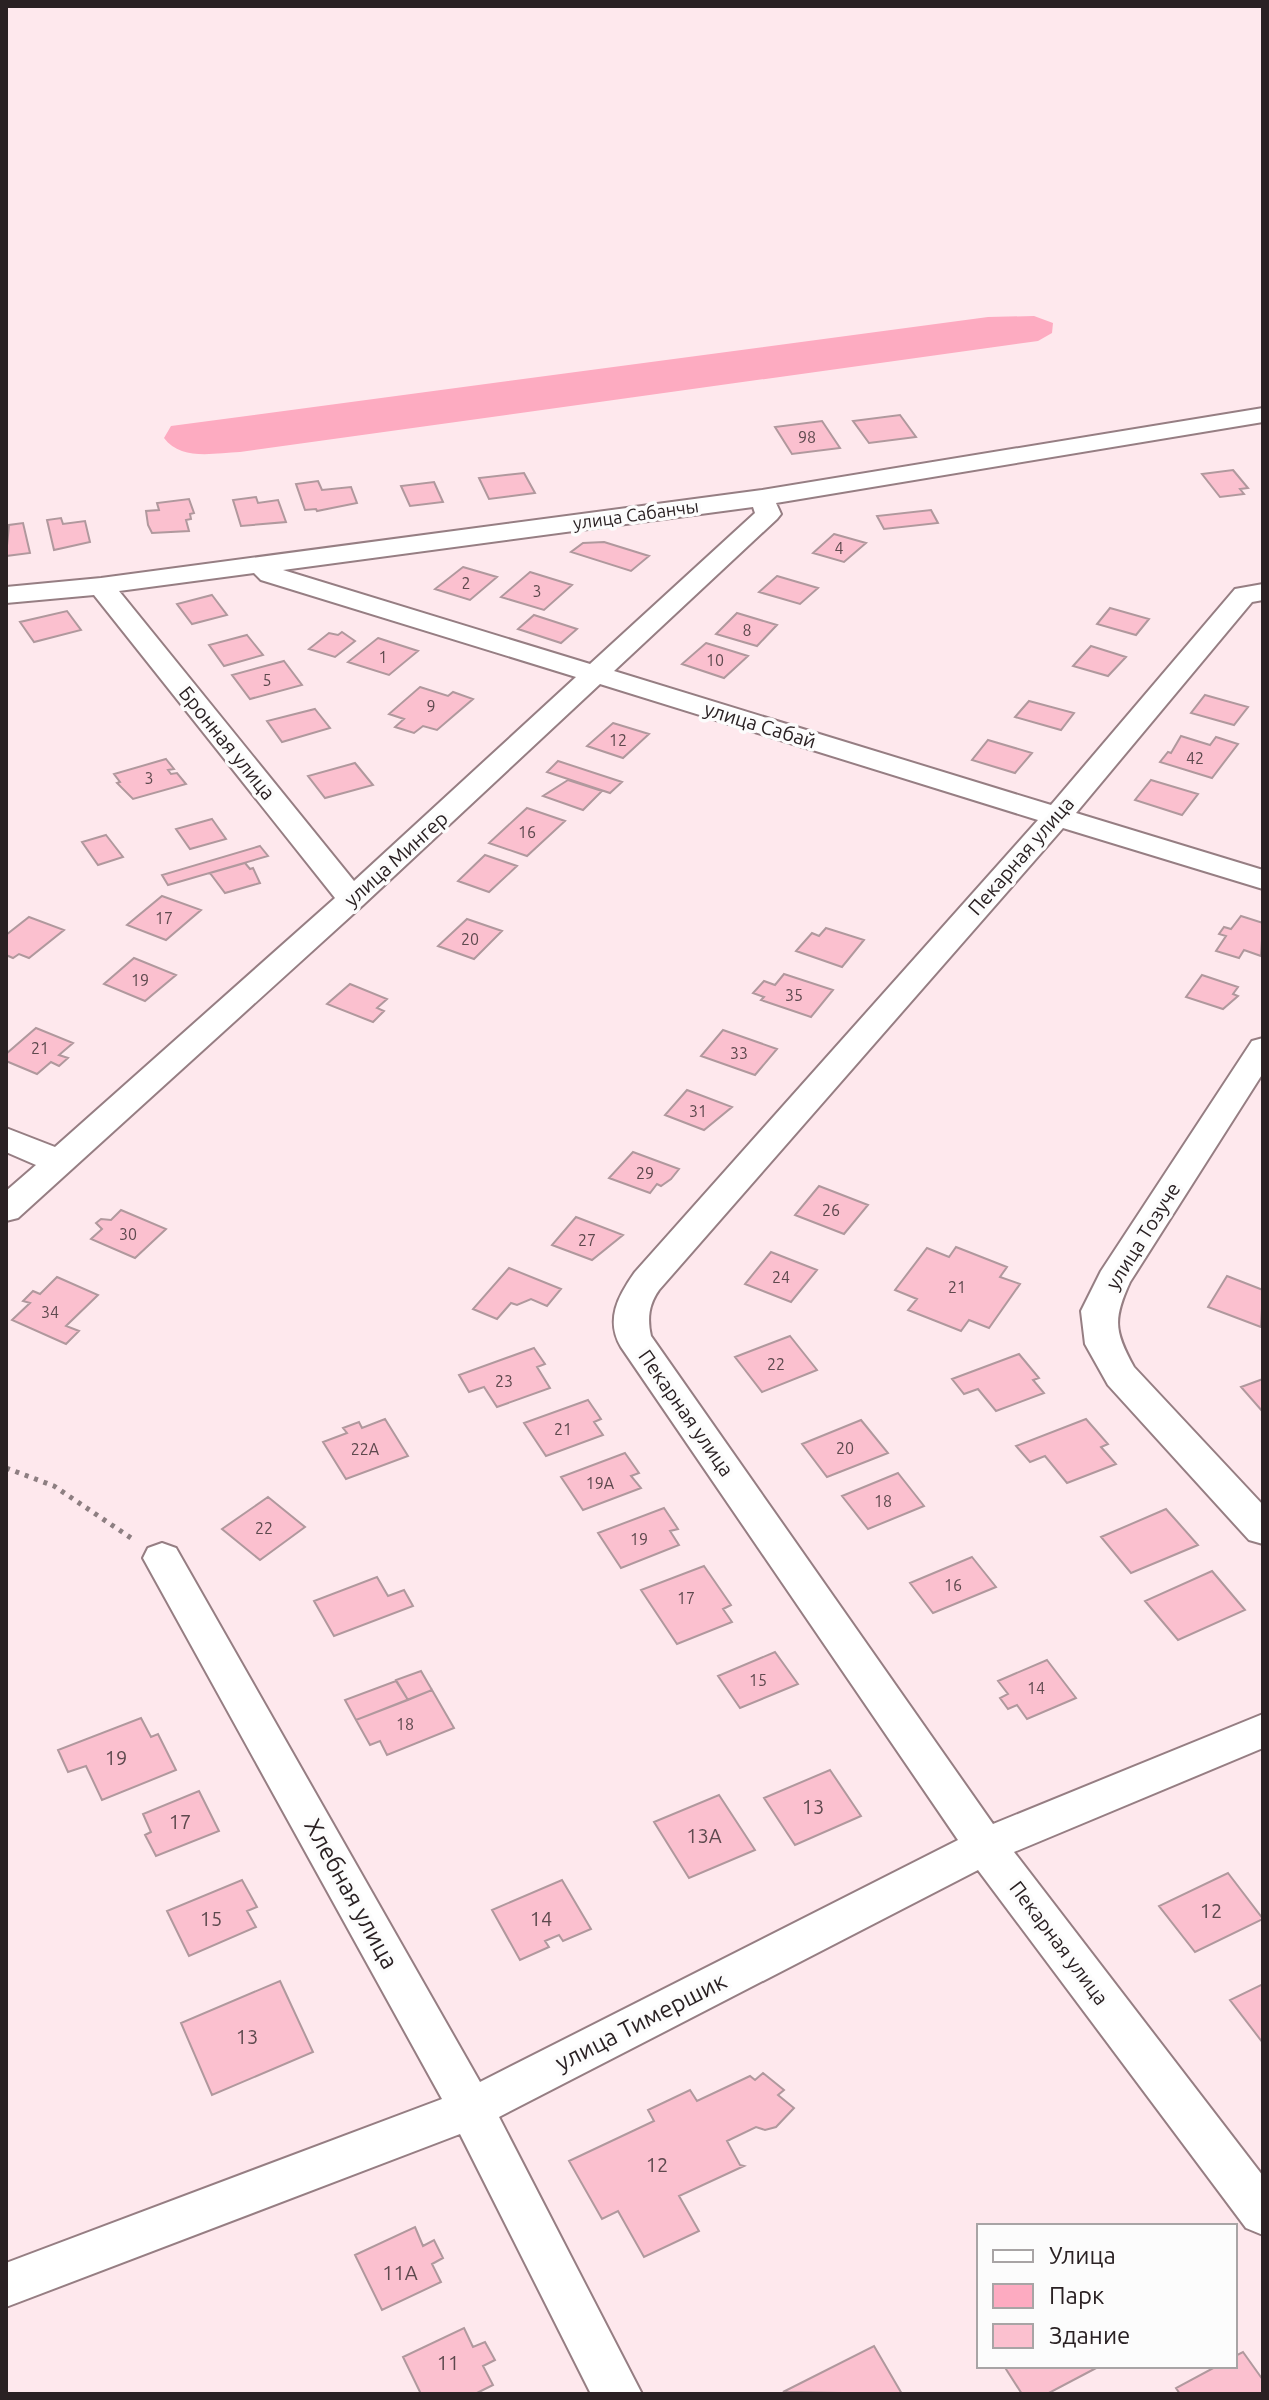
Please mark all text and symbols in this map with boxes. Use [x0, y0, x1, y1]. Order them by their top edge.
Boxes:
house number: 98 [798, 428, 816, 446]
street label: улица Сабанчы [572, 495, 700, 533]
house number: 4 [834, 539, 844, 557]
house number: 2 [461, 574, 471, 592]
house number: 3 [532, 582, 542, 600]
house number: 8 [742, 621, 752, 639]
house number: 1 [378, 648, 388, 666]
house number: 10 [706, 651, 724, 669]
house number: 5 [262, 671, 272, 689]
street label: Бронная улица [175, 681, 280, 804]
house number: 9 [426, 697, 436, 715]
street label: улица Сабай [701, 697, 819, 752]
house number: 12 [609, 731, 627, 749]
house number: 42 [1186, 749, 1204, 767]
house number: 3 [144, 769, 154, 787]
street label: Пекарная улица [963, 792, 1078, 919]
street label: улица Мингер [339, 806, 452, 911]
house number: 16 [518, 823, 536, 841]
house number: 17 [155, 909, 173, 927]
house number: 20 [461, 930, 479, 948]
house number: 19 [131, 971, 149, 989]
house number: 35 [785, 986, 803, 1004]
house number: 21 [31, 1039, 49, 1057]
house number: 33 [730, 1044, 748, 1062]
house number: 31 [689, 1102, 707, 1120]
house number: 29 [636, 1164, 654, 1182]
street label: улица Тозуче [1101, 1178, 1185, 1293]
house number: 26 [822, 1201, 840, 1219]
house number: 30 [119, 1225, 137, 1243]
house number: 27 [578, 1231, 596, 1249]
house number: 24 [772, 1268, 790, 1286]
house number: 21 [948, 1278, 966, 1296]
house number: 34 [41, 1303, 59, 1321]
street label: Пекарная улица [634, 1345, 739, 1480]
house number: 22 [767, 1355, 785, 1373]
house number: 23 [495, 1372, 513, 1390]
house number: 21 [554, 1420, 572, 1438]
house number: 20 [836, 1439, 854, 1457]
house number: 22А [351, 1440, 380, 1458]
house number: 19А [586, 1474, 615, 1492]
house number: 18 [874, 1492, 892, 1510]
house number: 22 [255, 1519, 273, 1537]
house number: 19 [630, 1530, 648, 1548]
house number: 16 [944, 1576, 962, 1594]
house number: 17 [677, 1589, 695, 1607]
house number: 15 [749, 1671, 767, 1689]
house number: 14 [1027, 1679, 1045, 1697]
house number: 18 [396, 1715, 414, 1733]
house number: 19 [105, 1746, 127, 1769]
house number: 13 [802, 1795, 824, 1818]
house number: 17 [169, 1810, 191, 1833]
street label: Хлебная улица [299, 1814, 404, 1973]
house number: 13А [686, 1824, 722, 1847]
street label: Пекарная улица [1005, 1876, 1113, 2009]
house number: 12 [1200, 1899, 1222, 1922]
house number: 15 [200, 1907, 222, 1930]
house number: 14 [530, 1907, 552, 1930]
street label: улица Тимершик [551, 1967, 731, 2076]
house number: 13 [236, 2025, 258, 2048]
house number: 12 [646, 2153, 668, 2176]
legend [977, 2224, 1237, 2368]
text: Улица [1049, 2242, 1116, 2269]
house number: 11А [382, 2261, 418, 2284]
text: Парк [1049, 2282, 1104, 2309]
text: Здание [1049, 2322, 1130, 2349]
house number: 11 [437, 2351, 459, 2374]

